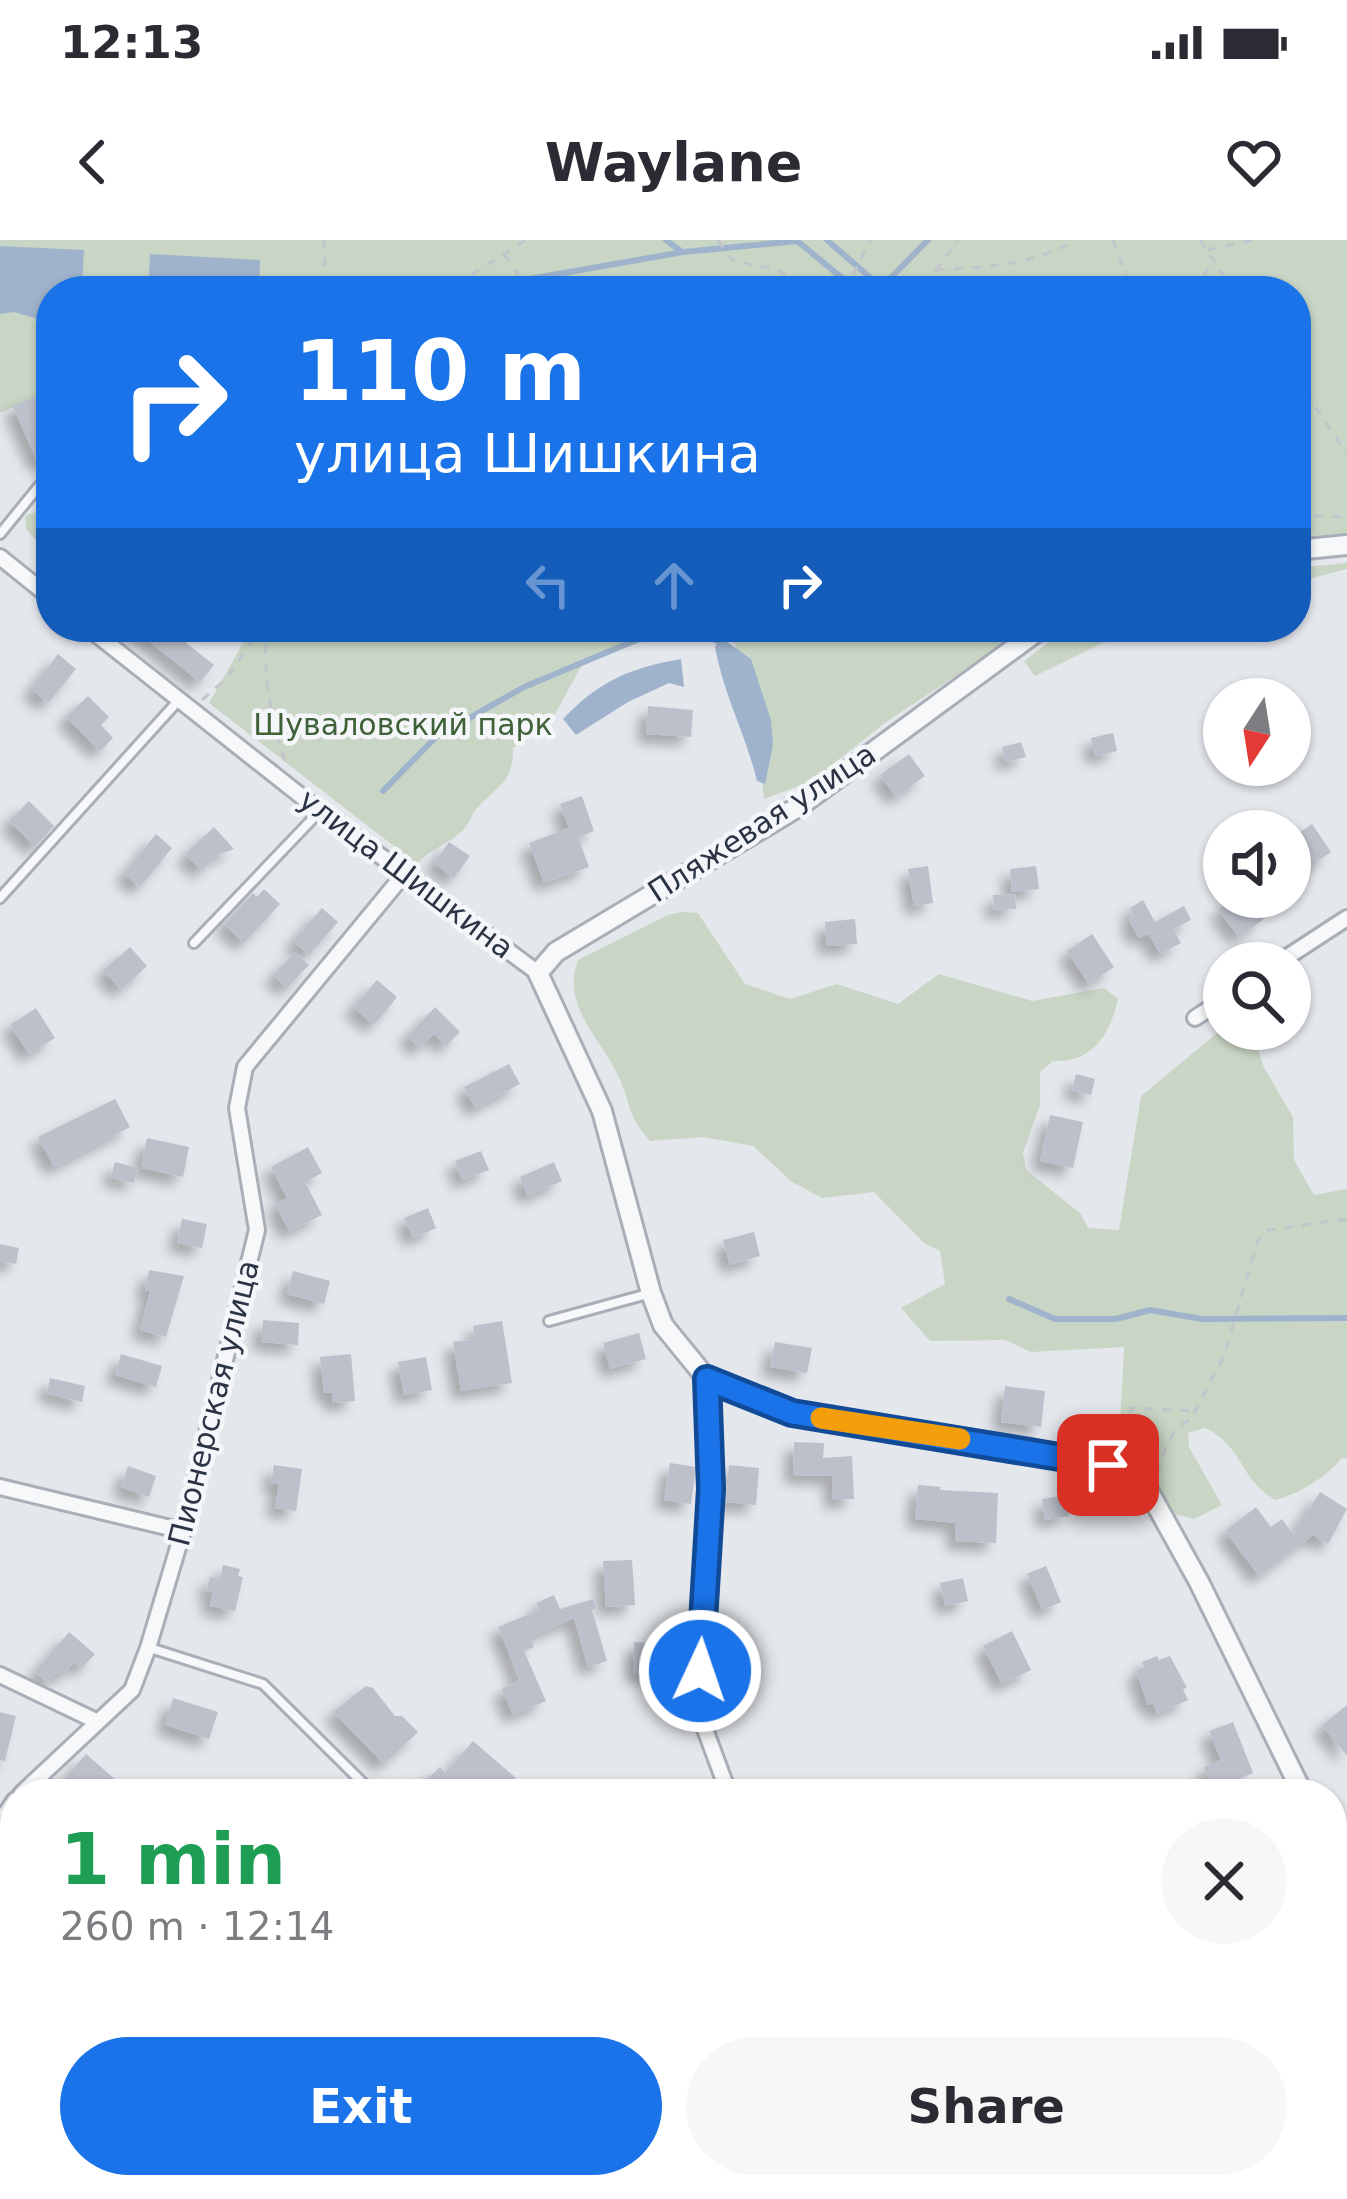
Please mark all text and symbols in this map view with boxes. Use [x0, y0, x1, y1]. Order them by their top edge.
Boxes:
text: 12:13 [60, 16, 203, 69]
icon: back [60, 129, 126, 195]
icon: heart [1221, 129, 1287, 195]
text: Waylane [545, 131, 802, 194]
text: 110 m [294, 322, 586, 420]
icon: right [96, 324, 252, 480]
text: улица Шишкина [294, 422, 761, 485]
icon: left [515, 552, 581, 618]
icon: ahead [641, 552, 707, 618]
icon: right [767, 552, 833, 618]
north arrow [1203, 678, 1311, 786]
map controls [1203, 678, 1311, 1050]
park label: Шуваловский парк [253, 707, 553, 742]
street label: Пляжевая улица [641, 736, 882, 909]
street label: улица Шишкина [292, 782, 520, 966]
button: sound [1203, 810, 1311, 918]
button: search [1203, 942, 1311, 1050]
street label: Пионерская улица [161, 1256, 266, 1549]
pin [1057, 1414, 1159, 1516]
icon: arrive [1075, 1432, 1141, 1498]
position arrow [637, 1608, 763, 1734]
text: 1 min [60, 1817, 286, 1901]
button: close [1161, 1818, 1287, 1944]
text: 260 m · 12:14 [60, 1904, 334, 1949]
button: Exit [60, 2037, 662, 2175]
button: Share [686, 2037, 1287, 2175]

